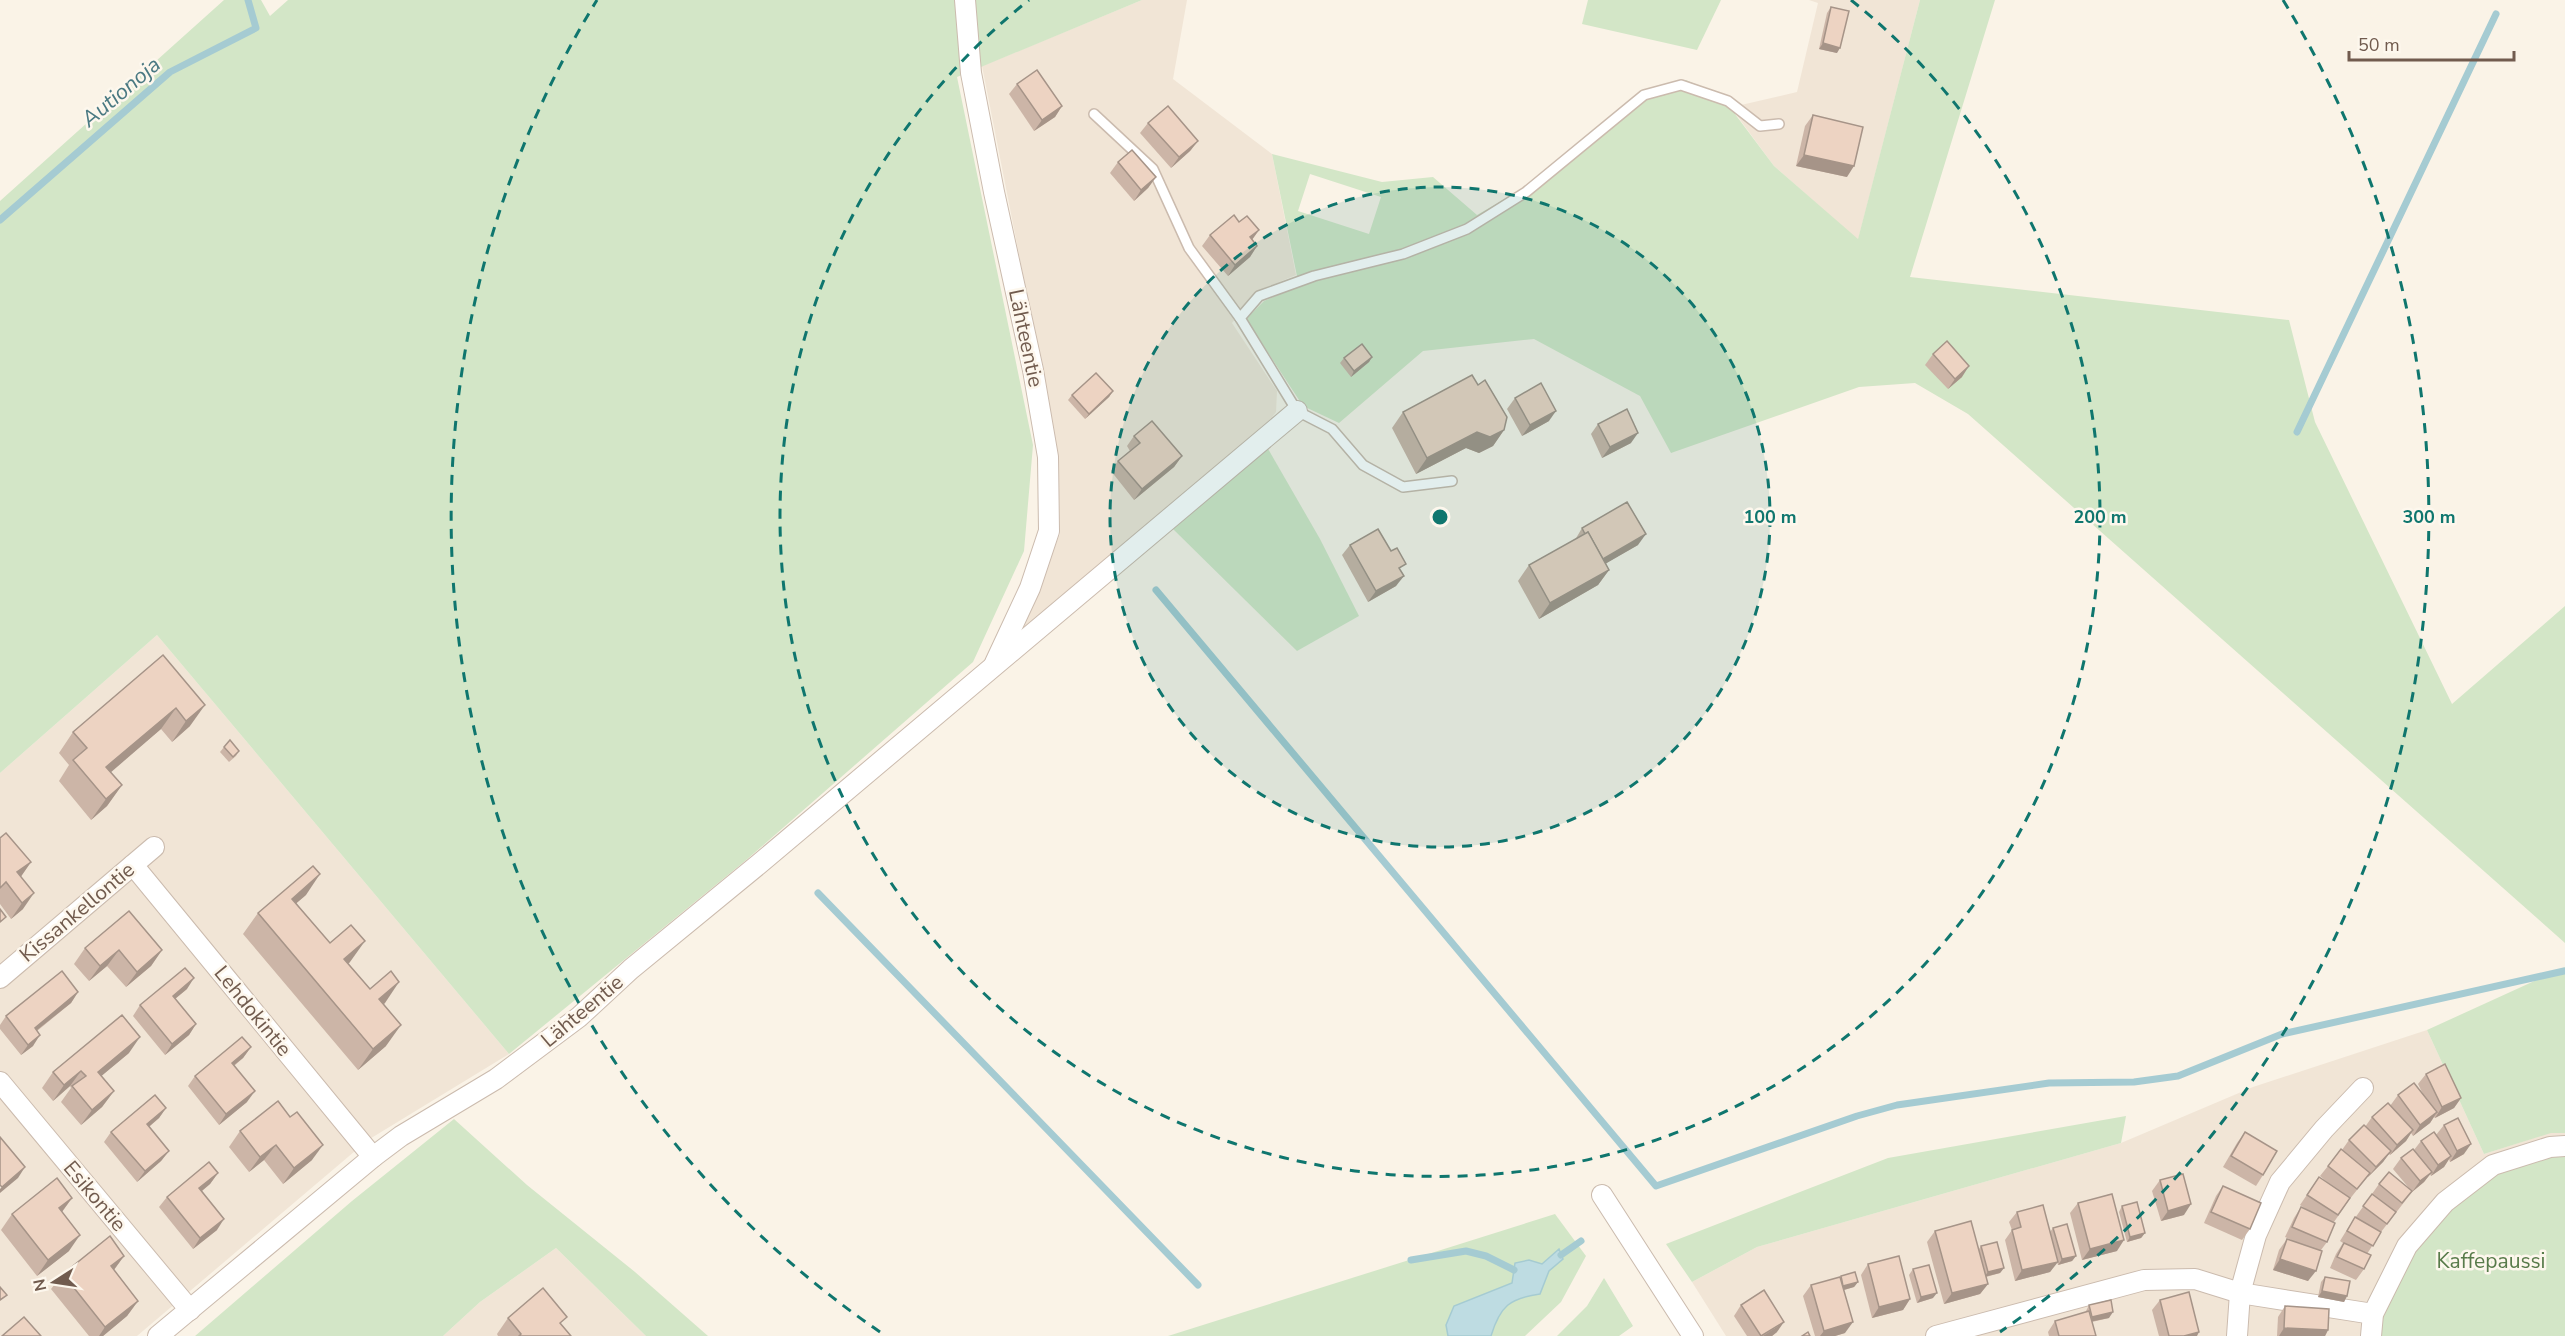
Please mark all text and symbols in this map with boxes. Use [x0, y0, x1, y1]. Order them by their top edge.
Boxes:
scale bar [2349, 24, 2514, 62]
text: 50 m [2358, 33, 2400, 57]
water label: Autionoja [74, 50, 167, 135]
street label: Lähteentie [1002, 286, 1050, 390]
text: 100 m [1743, 505, 1797, 529]
text: 200 m [2073, 505, 2127, 529]
text: 300 m [2402, 505, 2456, 529]
centre of rings [1430, 507, 1450, 527]
street label: Kissankellontie [14, 856, 140, 968]
street label: Lehdokintie [208, 960, 298, 1062]
street label: Lähteentie [535, 968, 629, 1054]
street label: Esikontie [57, 1155, 133, 1237]
park label: Kaffepaussi [2436, 1247, 2546, 1275]
north arrow [24, 1252, 84, 1312]
text: N [28, 1277, 52, 1293]

